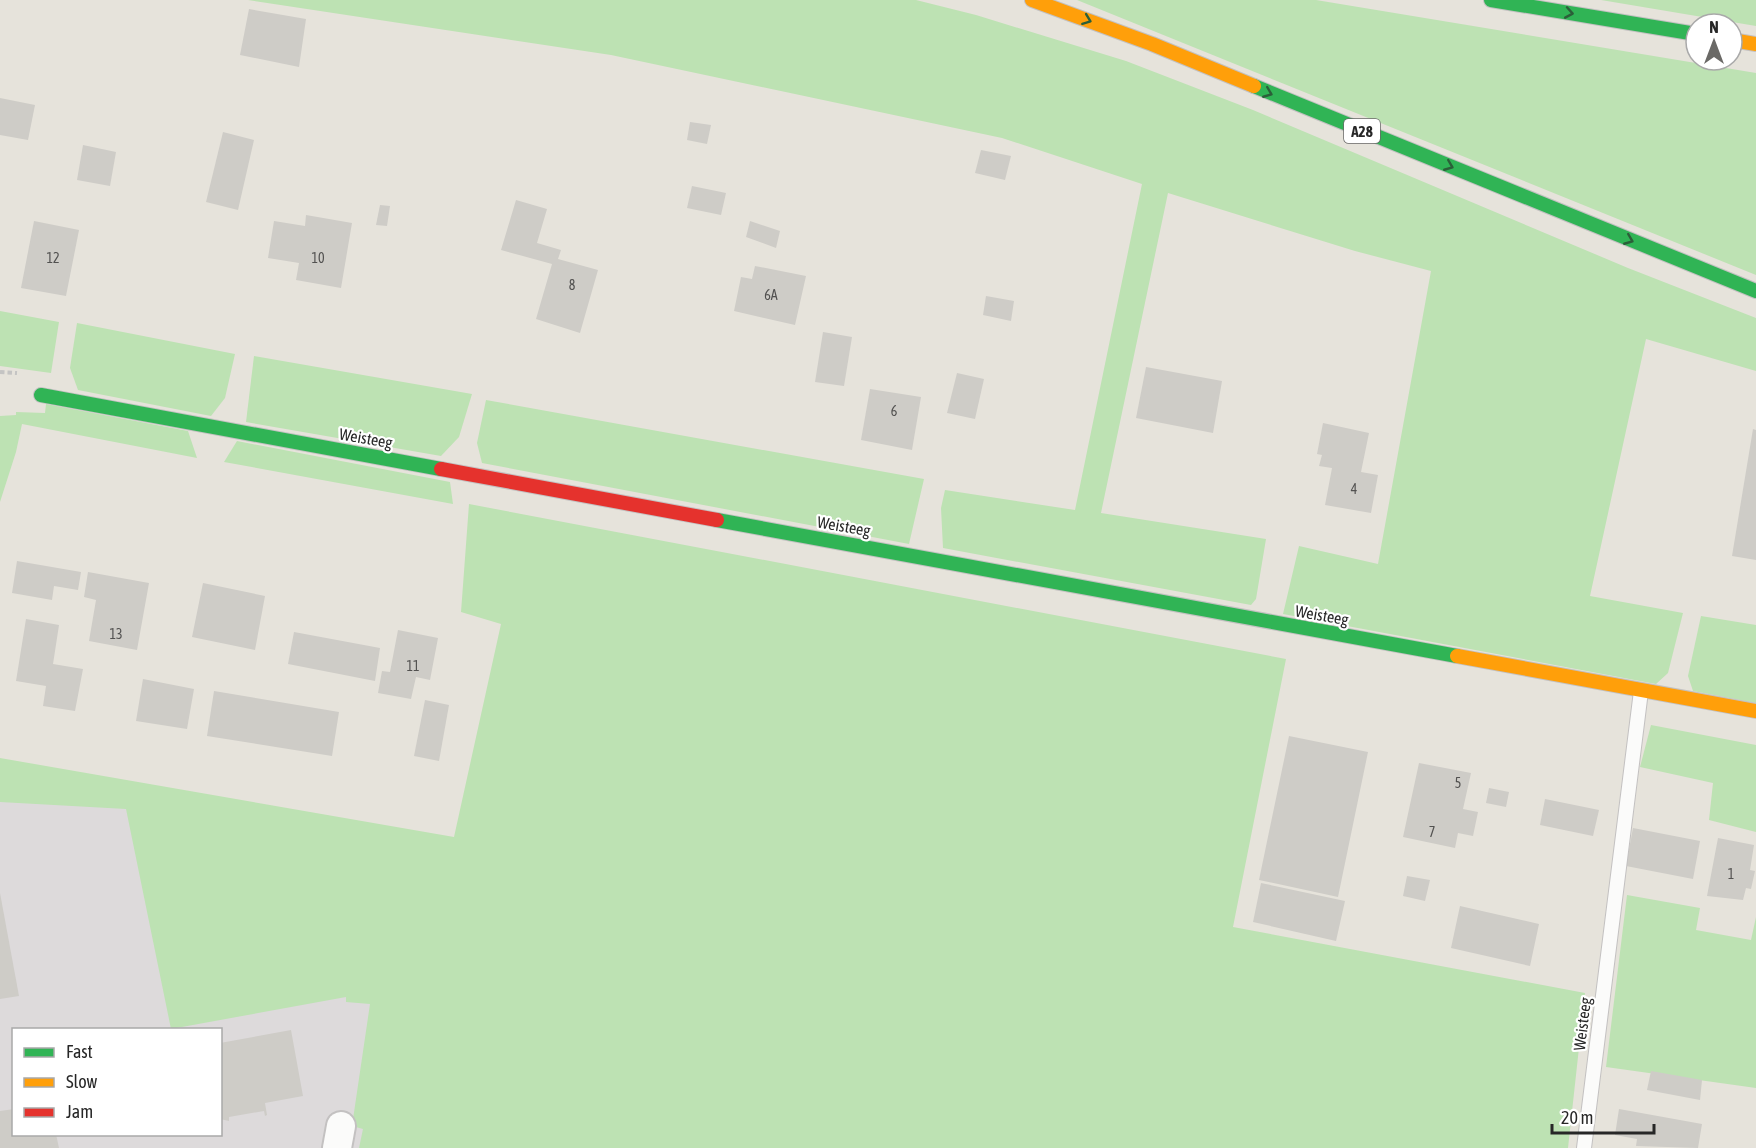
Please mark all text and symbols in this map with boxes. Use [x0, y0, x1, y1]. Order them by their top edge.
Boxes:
one-way arrow [1564, 6, 1574, 19]
north arrow [1684, 12, 1744, 72]
one-way arrow [1081, 13, 1092, 25]
text: N [1709, 18, 1719, 36]
one-way arrow [1262, 86, 1273, 98]
road number: A28 [1344, 119, 1380, 143]
one-way arrow [1442, 159, 1453, 171]
one-way arrow [1623, 233, 1634, 245]
house number: 12 [46, 250, 60, 266]
house number: 10 [311, 250, 325, 266]
house number: 8 [569, 277, 576, 293]
house number: 6A [764, 287, 778, 303]
house number: 6 [891, 403, 898, 419]
street label: Weisteeg [338, 424, 394, 453]
house number: 4 [1351, 481, 1358, 497]
street label: Weisteeg [816, 512, 872, 541]
street label: Weisteeg [1294, 601, 1350, 630]
house number: 13 [109, 626, 123, 642]
house number: 11 [406, 658, 420, 674]
house number: 5 [1455, 775, 1461, 791]
house number: 7 [1429, 824, 1435, 840]
house number: 1 [1728, 866, 1734, 882]
street label: Weisteeg [1570, 996, 1595, 1052]
legend [12, 1028, 222, 1136]
text: Fast [66, 1041, 93, 1062]
text: Slow [66, 1071, 97, 1092]
scale bar [1552, 1097, 1654, 1135]
text: Jam [66, 1101, 93, 1122]
text: 20 m [1561, 1107, 1593, 1128]

